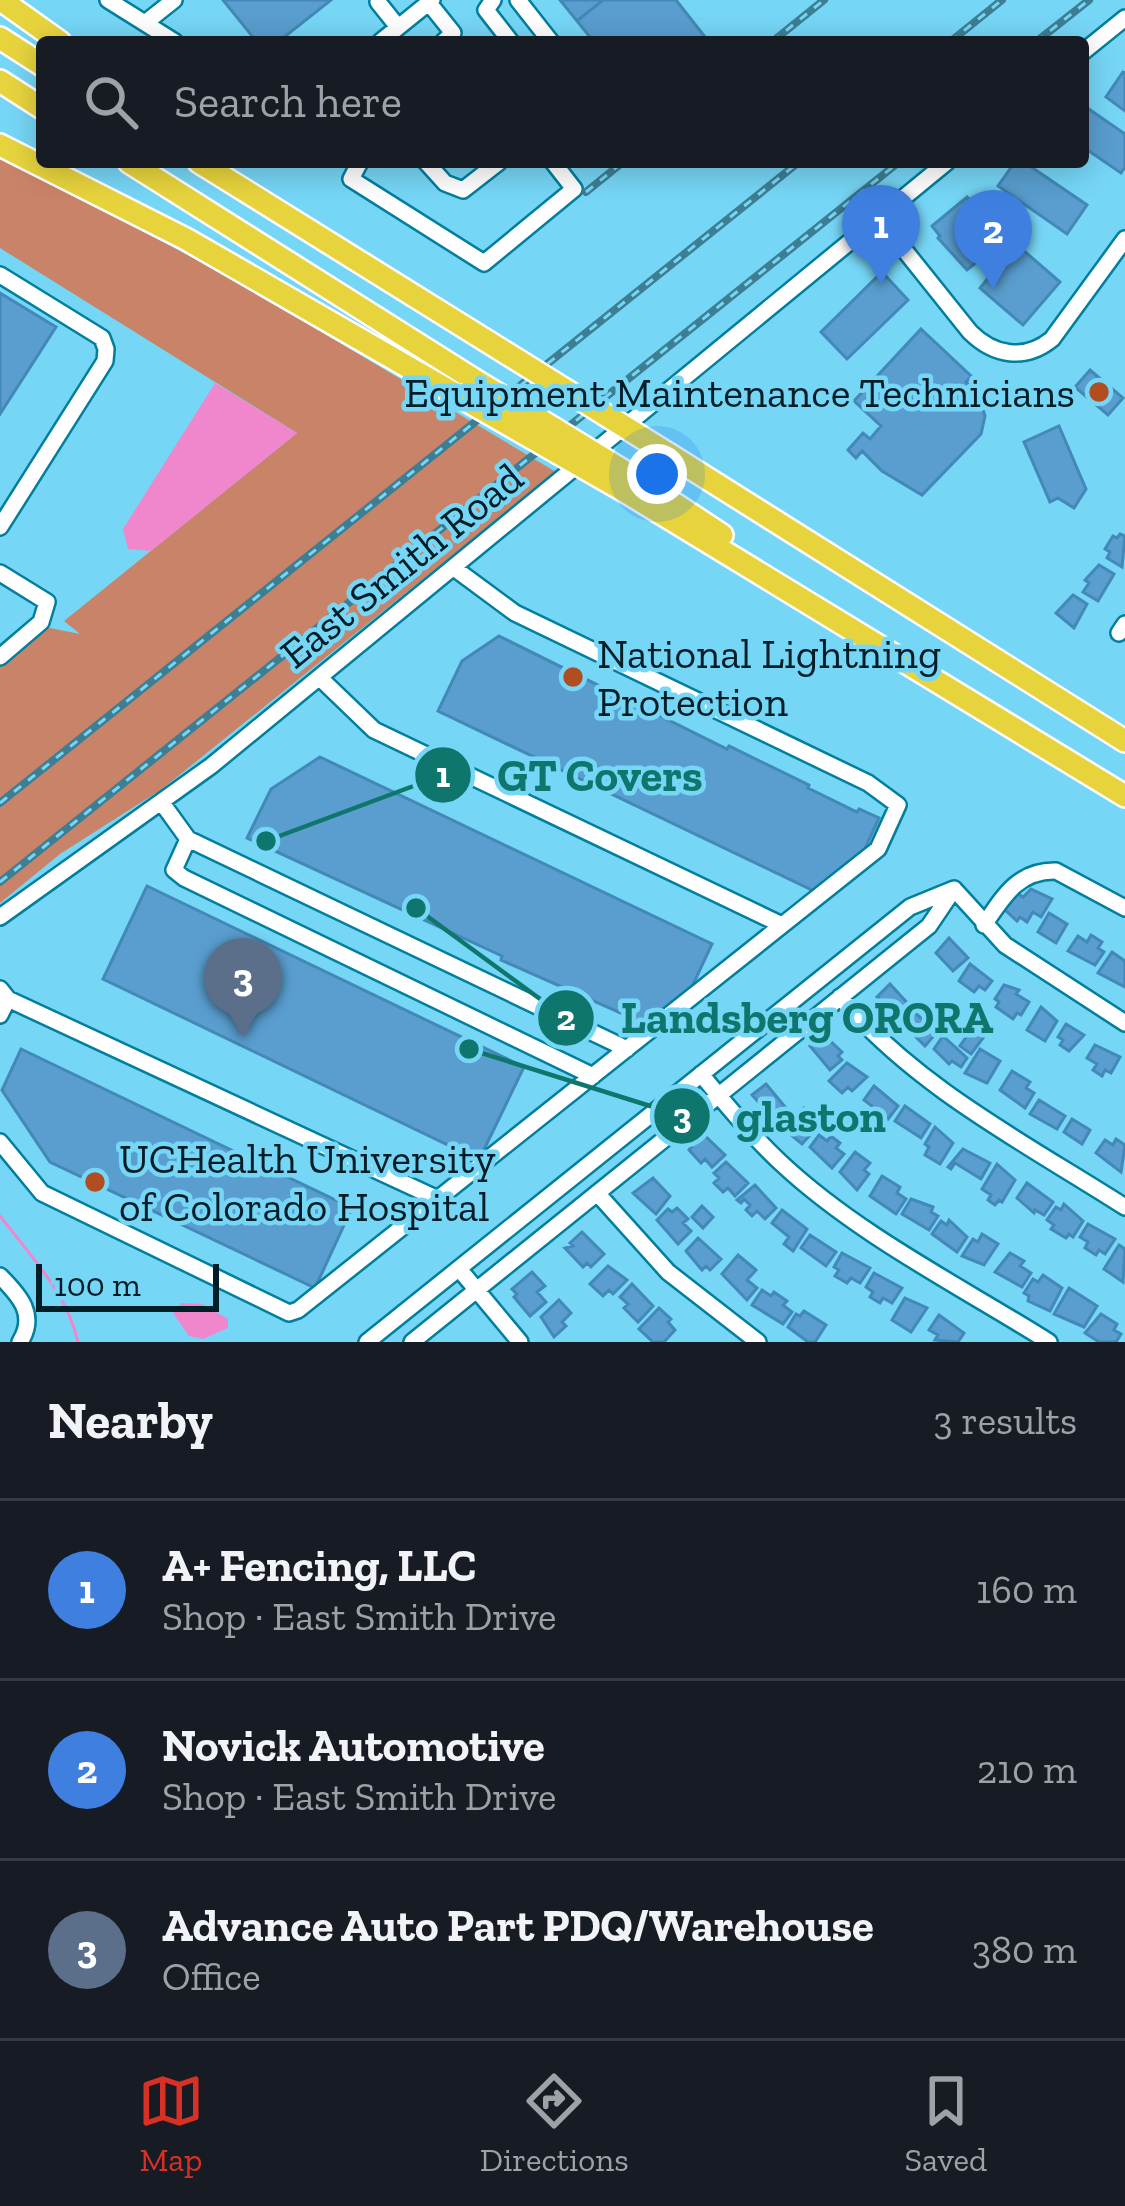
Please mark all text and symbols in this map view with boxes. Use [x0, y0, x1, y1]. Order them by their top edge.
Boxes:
search box [36, 36, 1089, 168]
icon: search [78, 69, 144, 135]
text: Search here [174, 75, 402, 129]
pin: 1 [842, 185, 920, 284]
pin: 2 [954, 190, 1032, 289]
place label: Equipment Maintenance Technicians [404, 367, 1075, 418]
marker: Equipment Maintenance Technicians [1086, 379, 1112, 405]
your location [627, 444, 687, 504]
street label: East Smith Road [270, 452, 533, 679]
place label: National Lightning Protection [597, 628, 941, 727]
marker: National Lightning Protection [560, 664, 586, 690]
callout: GT Covers [413, 734, 727, 815]
text: GT Covers [497, 749, 703, 803]
text: 1 [436, 753, 450, 796]
pin: 3 [204, 938, 282, 1037]
callout: Landsberg ORORA [536, 977, 1017, 1058]
text: Landsberg ORORA [621, 991, 993, 1045]
text: 2 [556, 996, 576, 1039]
callout: glaston [652, 1075, 910, 1156]
text: glaston [736, 1090, 886, 1144]
text: 3 [672, 1094, 692, 1137]
place label: UCHealth University of Colorado Hospital [119, 1133, 496, 1232]
marker: UCHealth University of Colorado Hospital [82, 1169, 108, 1195]
scale bar [36, 1258, 219, 1311]
text: 100 m [54, 1265, 141, 1304]
text: Nearby [48, 1390, 213, 1451]
text: 3 results [933, 1397, 1077, 1444]
text: A+ Fencing, LLC [162, 1539, 477, 1593]
text: 1 [79, 1566, 95, 1613]
text: 160 m [976, 1566, 1077, 1613]
text: Shop · East Smith Drive [162, 1593, 556, 1640]
text: Novick Automotive [162, 1719, 545, 1773]
text: 2 [77, 1746, 97, 1793]
text: 210 m [977, 1746, 1077, 1793]
text: Shop · East Smith Drive [162, 1773, 556, 1820]
text: Advance Auto Part PDQ/Warehouse [162, 1899, 874, 1953]
text: 3 [77, 1926, 97, 1973]
text: 380 m [972, 1926, 1077, 1973]
text: Office [162, 1953, 261, 2000]
tab: Map [138, 2068, 204, 2179]
tab: Directions [480, 2068, 629, 2179]
tab: Saved [904, 2068, 987, 2179]

